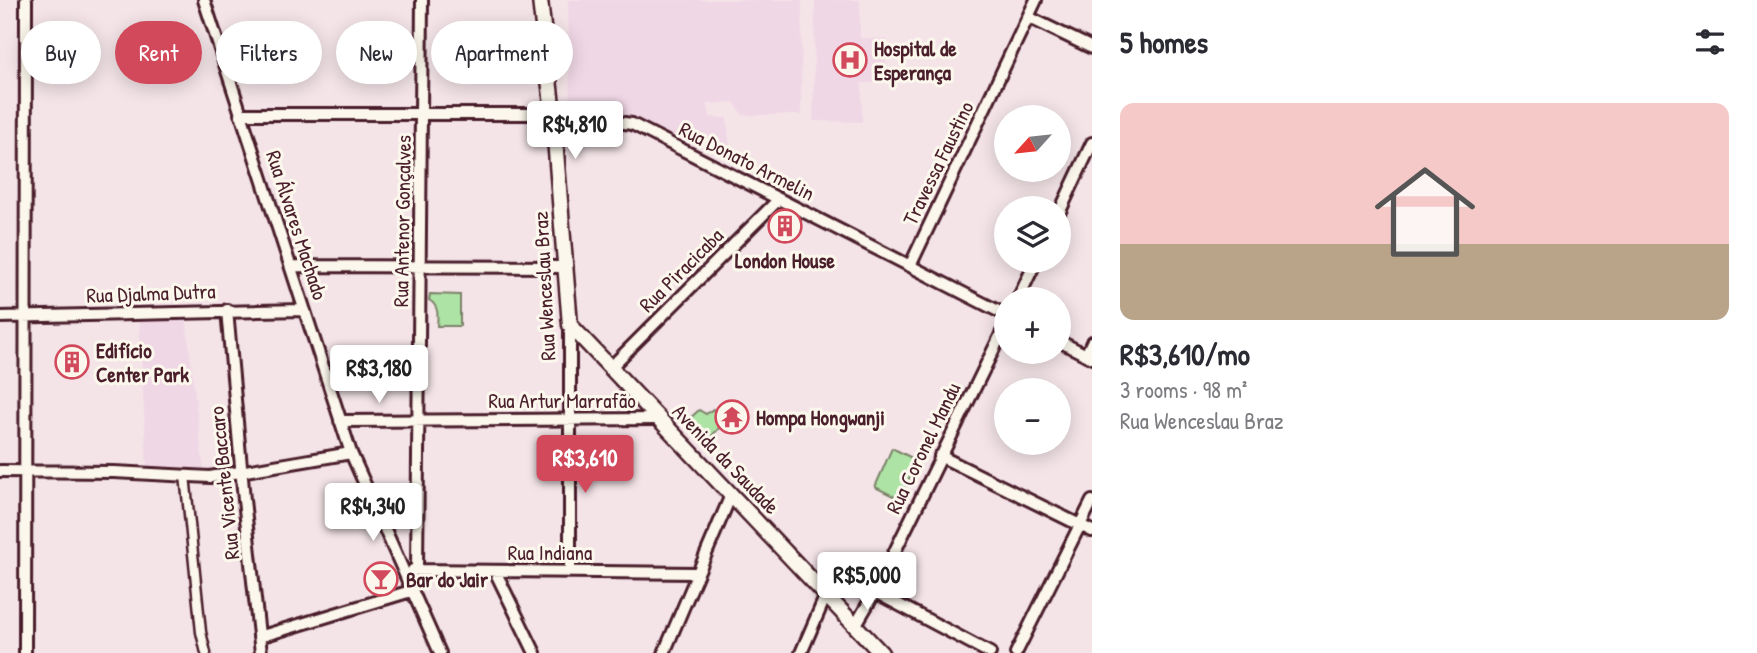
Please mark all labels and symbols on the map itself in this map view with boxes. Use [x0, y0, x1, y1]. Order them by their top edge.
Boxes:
place label: Hospital de Esperança [874, 34, 957, 88]
hospital icon: Hospital de Esperança [831, 41, 869, 79]
street label: Travessa Faustino [895, 96, 981, 230]
pin: R$4,810 [510, 102, 640, 161]
north arrow [994, 105, 1071, 182]
street label: Rua Donato Armelin [674, 114, 820, 208]
street label: Rua Antenor Gonçalves [386, 135, 418, 307]
street label: Rua Álvares Machado [259, 147, 335, 303]
building icon: London House [766, 207, 804, 245]
street label: Rua Wenceslau Braz [526, 211, 562, 361]
street label: Rua Piracicaba [632, 221, 730, 319]
place label: London House [735, 246, 836, 275]
street label: Rua Djalma Dutra [86, 276, 216, 310]
place label: Edifício Center Park [96, 336, 189, 389]
building icon: Edifício Center Park [53, 343, 91, 381]
pin: R$3,180 [314, 346, 444, 405]
street label: Rua Coronel Mandu [879, 377, 968, 518]
street label: Rua Artur Marrafão [488, 386, 636, 415]
street label: Avenida da Saudade [666, 398, 786, 520]
temple icon: Hompa Hongwanji [713, 398, 751, 436]
place label: Hompa Hongwanji [756, 403, 885, 433]
street label: Rua Vicente Baccaro [202, 405, 246, 561]
pin: R$3,610 [520, 435, 650, 495]
pin: R$4,340 [308, 484, 438, 543]
street label: Rua Indiana [508, 538, 592, 567]
pin: R$5,000 [802, 552, 932, 612]
bar icon: Bar do Jair [362, 560, 400, 598]
place label: Bar do Jair [406, 565, 489, 594]

